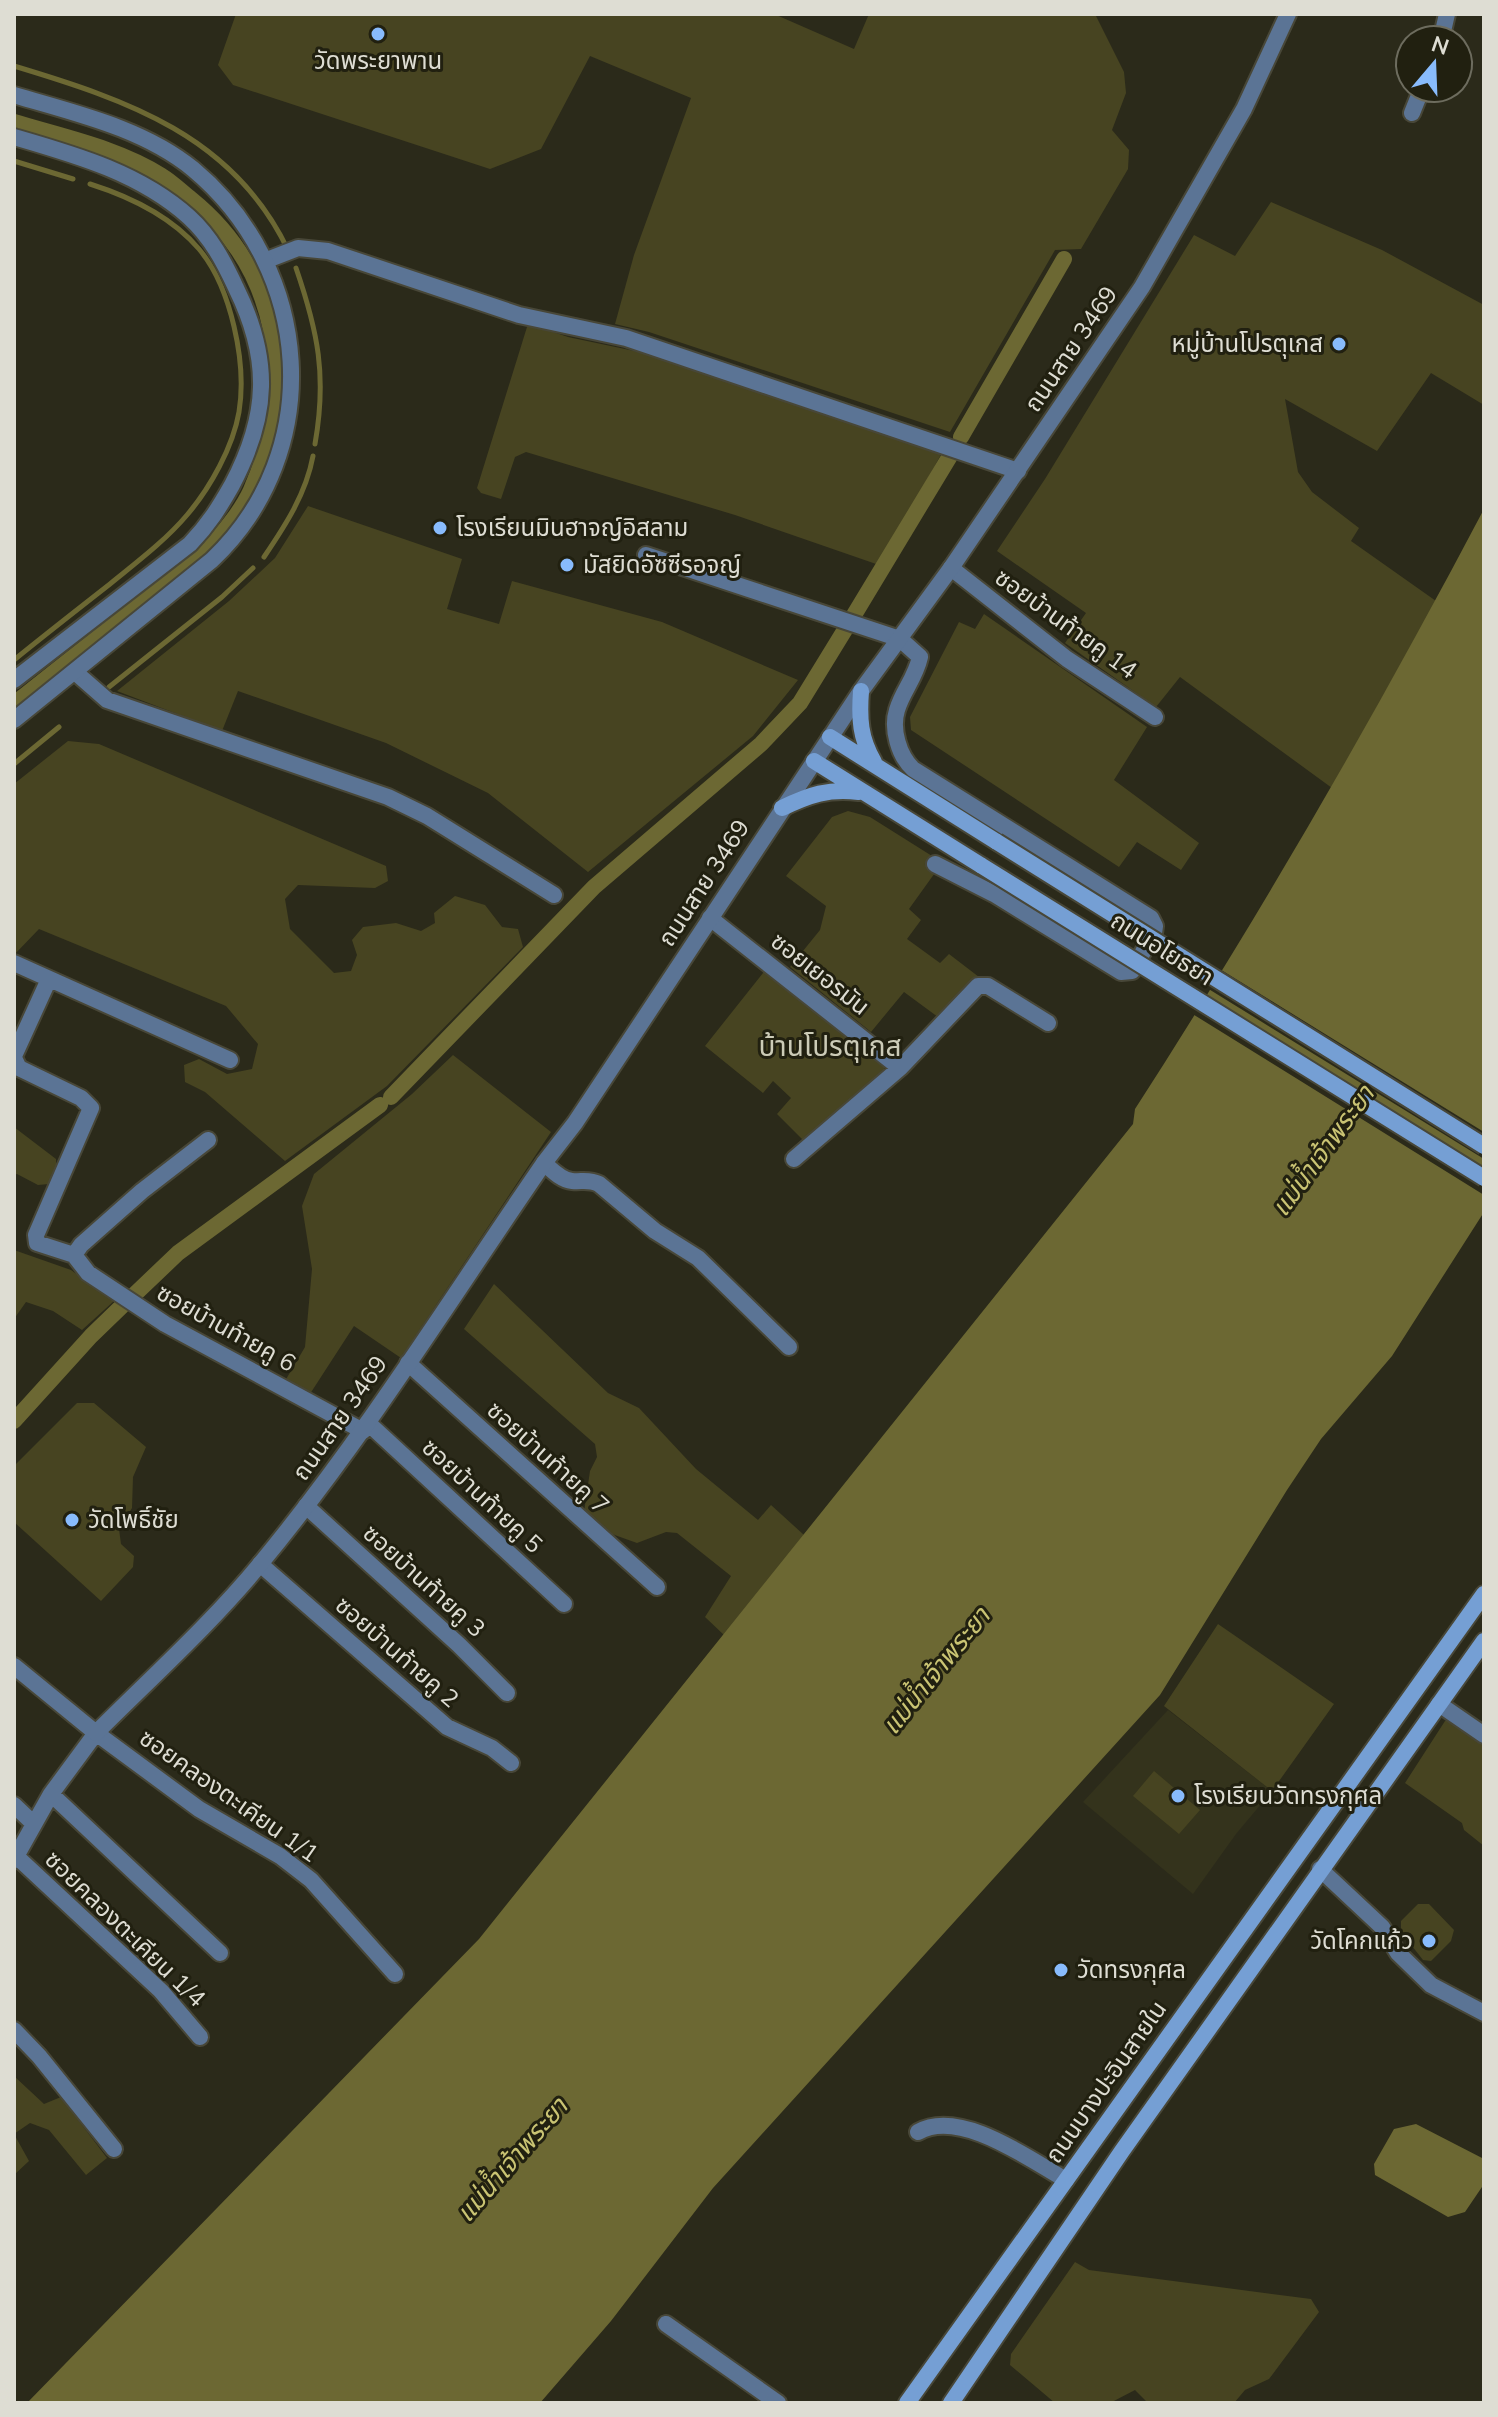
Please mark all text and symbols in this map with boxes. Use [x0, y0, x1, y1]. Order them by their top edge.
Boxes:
north arrow [1394, 24, 1474, 104]
marker: วัดพระยาพาน [369, 25, 387, 43]
text: N [1428, 29, 1453, 63]
place label: วัดพระยาพาน [314, 45, 442, 77]
street label: ถนนสาย 3469 [1017, 280, 1125, 418]
place label: หมู่บ้านโปรตุเกส [1171, 328, 1323, 360]
marker: หมู่บ้านโปรตุเกส [1330, 335, 1348, 353]
place label: โรงเรียนมินฮาจญ์อิสลาม [456, 512, 688, 544]
marker: โรงเรียนมินฮาจญ์อิสลาม [431, 519, 449, 537]
place label: มัสยิดอัซซีรอจญ์ [583, 549, 741, 581]
marker: มัสยิดอัซซีรอจญ์ [558, 556, 576, 574]
street label: ซอยบ้านท้ายคู 14 [988, 561, 1144, 687]
street label: ถนนสาย 3469 [651, 813, 757, 953]
street label: ถนนอโยธยา [1104, 905, 1220, 993]
street label: ซอยเยอรมัน [764, 925, 876, 1023]
district label: บ้านโปรตุเกส [758, 1028, 902, 1066]
water label: แม่น้ำเจ้าพระยา [1263, 1077, 1383, 1224]
street label: ซอยบ้านท้ายคู 6 [151, 1277, 301, 1379]
street label: ถนนสาย 3469 [285, 1349, 395, 1487]
street label: ซอยบ้านท้ายคู 7 [480, 1395, 616, 1521]
street label: ซอยบ้านท้ายคู 5 [415, 1432, 549, 1560]
place label: วัดโพธิ์ชัย [88, 1504, 179, 1536]
marker: วัดโพธิ์ชัย [63, 1511, 81, 1529]
street label: ซอยบ้านท้ายคู 3 [356, 1518, 492, 1644]
street label: ซอยบ้านท้ายคู 2 [328, 1589, 466, 1715]
water label: แม่น้ำเจ้าพระยา [873, 1598, 999, 1742]
street label: ซอยคลองตะเคียน 1/1 [133, 1722, 325, 1870]
place label: โรงเรียนวัดทรงกุศล [1194, 1780, 1382, 1812]
marker: โรงเรียนวัดทรงกุศล [1169, 1787, 1187, 1805]
street label: ซอยคลองตะเคียน 1/4 [38, 1844, 212, 2014]
place label: วัดโคกแก้ว [1310, 1925, 1413, 1957]
marker: วัดโคกแก้ว [1420, 1932, 1438, 1950]
place label: วัดทรงกุศล [1077, 1954, 1186, 1986]
marker: วัดทรงกุศล [1052, 1961, 1070, 1979]
street label: ถนนบางปะอินสายใน [1038, 1994, 1174, 2170]
water label: แม่น้ำเจ้าพระยา [447, 2089, 577, 2230]

